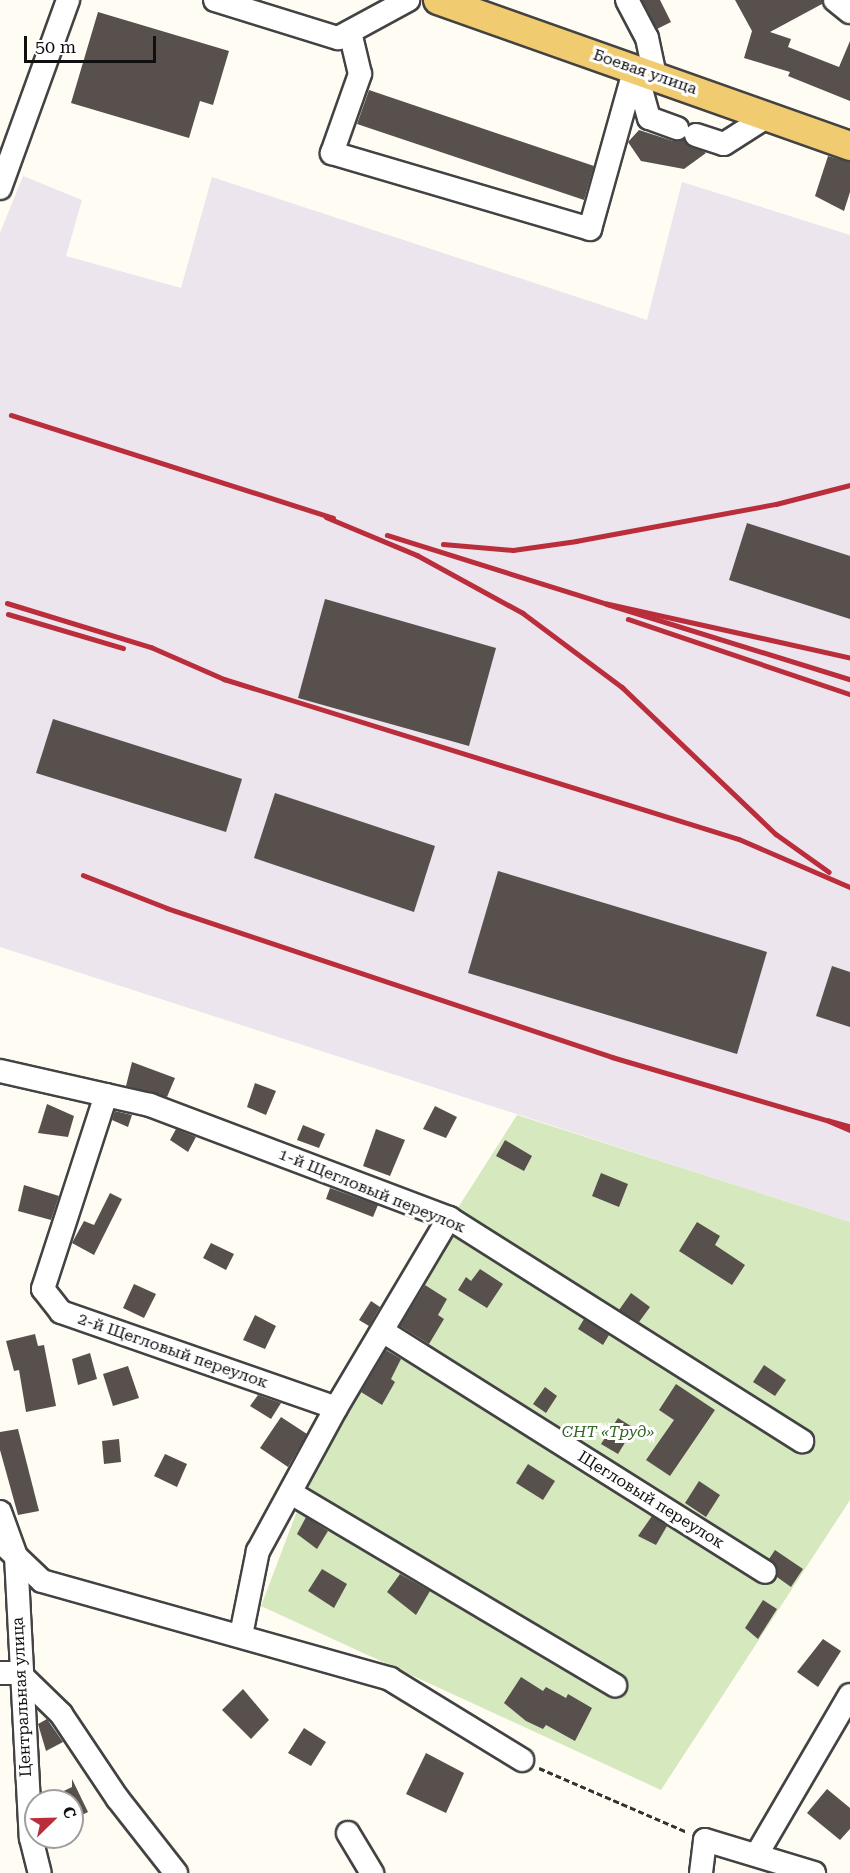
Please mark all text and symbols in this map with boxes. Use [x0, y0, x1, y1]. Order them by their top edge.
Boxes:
scale bar [27, 24, 159, 62]
text: 50 m [35, 36, 76, 57]
street label: Боевая улица [591, 45, 699, 99]
street label: 1-й Щегловый переулок [276, 1145, 468, 1237]
street label: 2-й Щегловый переулок [75, 1309, 271, 1393]
park label: СНТ «Труд» [562, 1422, 654, 1442]
street label: Щегловый переулок [574, 1447, 728, 1553]
street label: Центральная улица [8, 1616, 36, 1778]
north arrow [24, 1789, 84, 1849]
text: С [58, 1804, 80, 1821]

